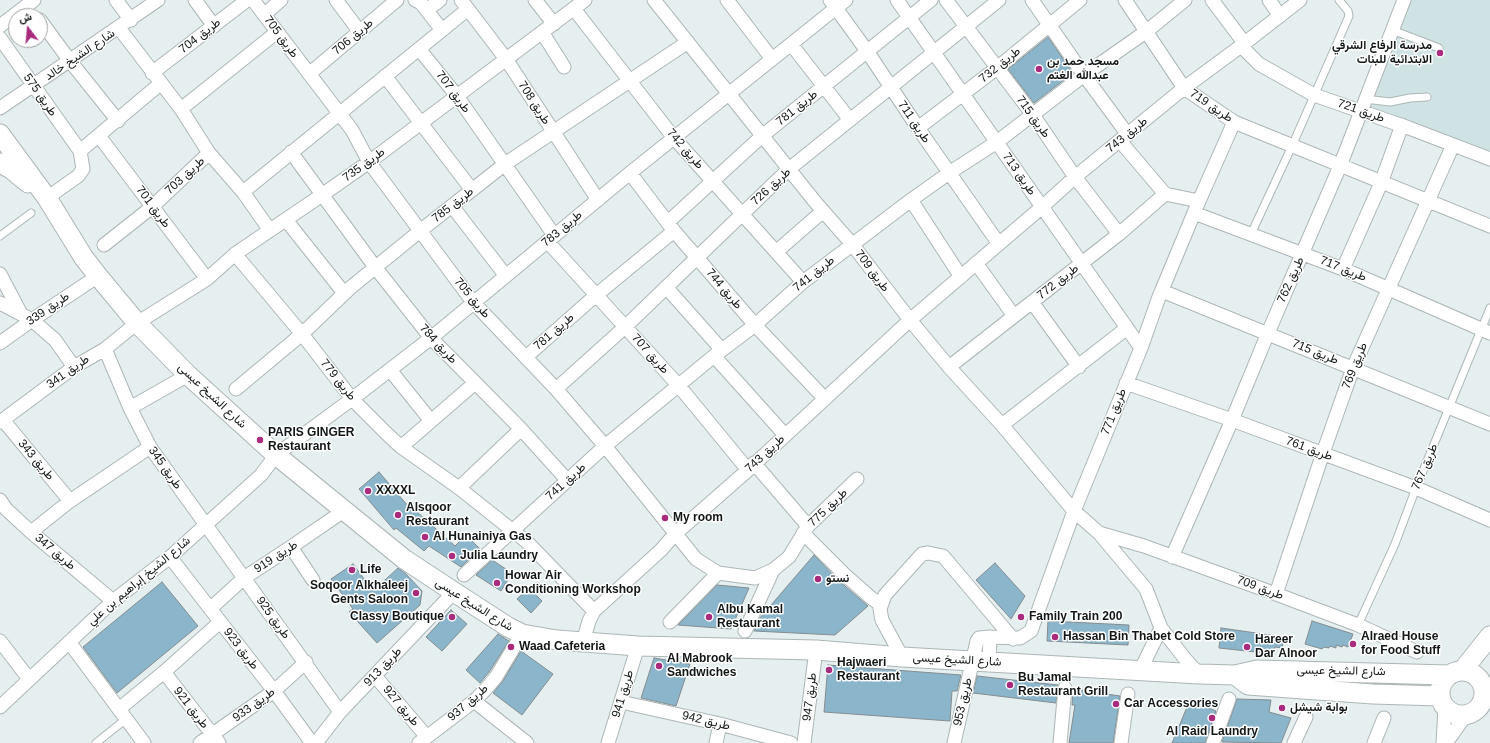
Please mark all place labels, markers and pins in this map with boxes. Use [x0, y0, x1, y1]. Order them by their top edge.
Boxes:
place label: مدرسة الرفاع الشرقي الابتدائية للبنات [1332, 39, 1432, 67]
marker: مدرسة الرفاع الشرقي الابتدائية للبنات [1435, 48, 1445, 58]
place label: مسجد حمد بن عبدالله الغتم [1047, 55, 1119, 83]
marker: مسجد حمد بن عبدالله الغتم [1034, 64, 1044, 74]
place label: PARIS GINGER Restaurant [268, 426, 354, 454]
marker: PARIS GINGER Restaurant [255, 435, 265, 445]
place label: XXXXL [376, 484, 415, 498]
marker: XXXXL [363, 486, 373, 496]
place label: Alsqoor Restaurant [406, 501, 469, 529]
marker: Alsqoor Restaurant [393, 510, 403, 520]
place label: My room [673, 511, 723, 525]
marker: My room [660, 513, 670, 523]
place label: Al Hunainiya Gas [433, 530, 532, 544]
marker: Al Hunainiya Gas [420, 532, 430, 542]
place label: Julia Laundry [460, 549, 538, 563]
marker: Julia Laundry [447, 551, 457, 561]
place label: Life [360, 563, 381, 577]
marker: Life [347, 565, 357, 575]
place label: Howar Air Conditioning Workshop [505, 569, 641, 597]
place label: نستو [826, 572, 849, 586]
marker: نستو [813, 574, 823, 584]
marker: Howar Air Conditioning Workshop [492, 578, 502, 588]
place label: Soqoor Alkhaleej Gents Saloon [310, 579, 408, 607]
marker: Soqoor Alkhaleej Gents Saloon [411, 588, 421, 598]
place label: Albu Kamal Restaurant [717, 603, 783, 631]
place label: Classy Boutique [350, 610, 444, 624]
place label: Family Train 200 [1029, 610, 1122, 624]
marker: Classy Boutique [447, 612, 457, 622]
marker: Albu Kamal Restaurant [704, 612, 714, 622]
marker: Family Train 200 [1016, 612, 1026, 622]
place label: Hassan Bin Thabet Cold Store [1063, 630, 1235, 644]
place label: Alraed House for Food Stuff [1361, 630, 1440, 658]
marker: Hassan Bin Thabet Cold Store [1050, 632, 1060, 642]
place label: Hareer Dar Alnoor [1255, 633, 1317, 661]
marker: Alraed House for Food Stuff [1348, 639, 1358, 649]
place label: Waad Cafeteria [519, 640, 605, 654]
marker: Waad Cafeteria [506, 642, 516, 652]
marker: Hareer Dar Alnoor [1242, 642, 1252, 652]
place label: Al Mabrook Sandwiches [667, 652, 736, 680]
place label: Hajwaeri Restaurant [837, 656, 900, 684]
marker: Al Mabrook Sandwiches [654, 661, 664, 671]
marker: Hajwaeri Restaurant [824, 665, 834, 675]
place label: Bu Jamal Restaurant Grill [1018, 671, 1108, 699]
marker: Bu Jamal Restaurant Grill [1005, 680, 1015, 690]
place label: Car Accessories [1124, 697, 1218, 711]
marker: Car Accessories [1111, 699, 1121, 709]
place label: بوابة شيشل [1290, 701, 1348, 715]
marker: بوابة شيشل [1277, 703, 1287, 713]
marker: Al Raid Laundry [1207, 713, 1217, 723]
place label: Al Raid Laundry [1166, 725, 1258, 739]

